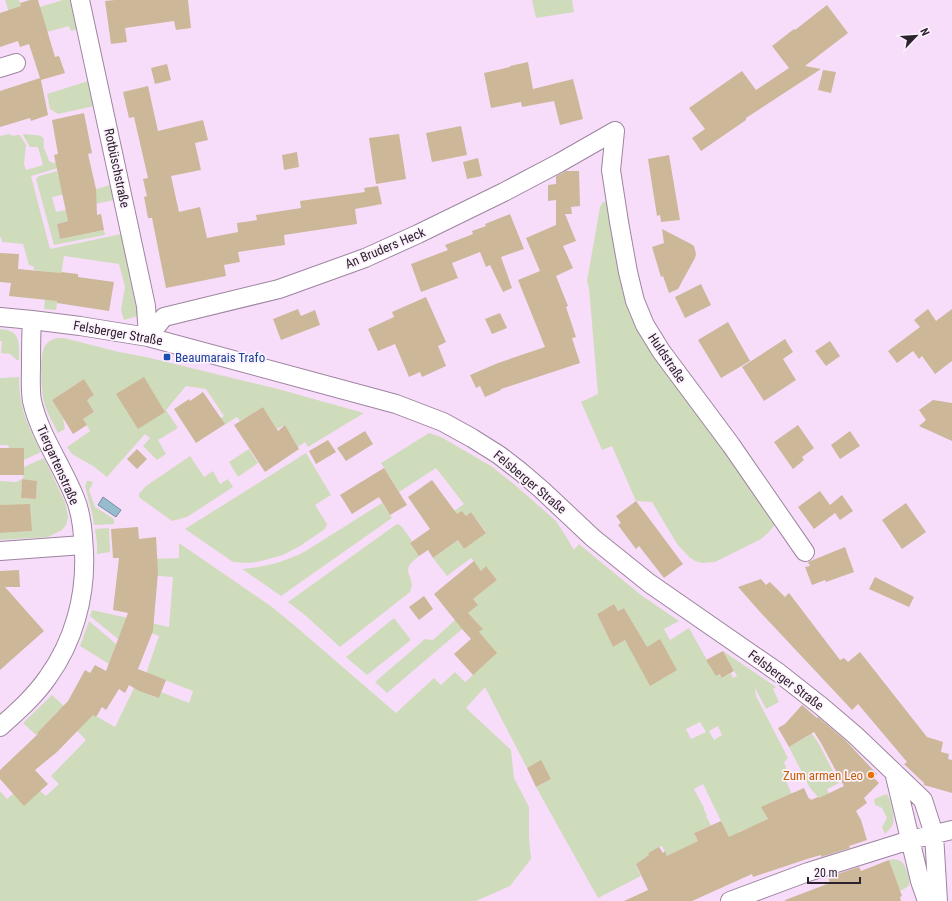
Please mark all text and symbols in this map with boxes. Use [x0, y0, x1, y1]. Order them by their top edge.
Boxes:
north arrow [896, 16, 936, 56]
text: N [917, 26, 932, 38]
street label: Rotbüschstraße [101, 127, 133, 209]
street label: An Bruders Heck [343, 224, 427, 272]
street label: Felsberger Straße [72, 318, 164, 348]
street label: Huldstraße [645, 330, 689, 386]
place label: Beaumarais Trafo [175, 350, 265, 365]
marker: Beaumarais Trafo [162, 352, 172, 362]
street label: Tiergartenstraße [34, 423, 82, 507]
street label: Felsberger Straße [491, 447, 569, 517]
street label: Felsberger Straße [745, 647, 827, 713]
place label: Zum armen Leo [783, 768, 863, 783]
marker: Zum armen Leo [866, 770, 876, 780]
scale bar [808, 859, 860, 885]
text: 20 m [814, 866, 838, 880]

